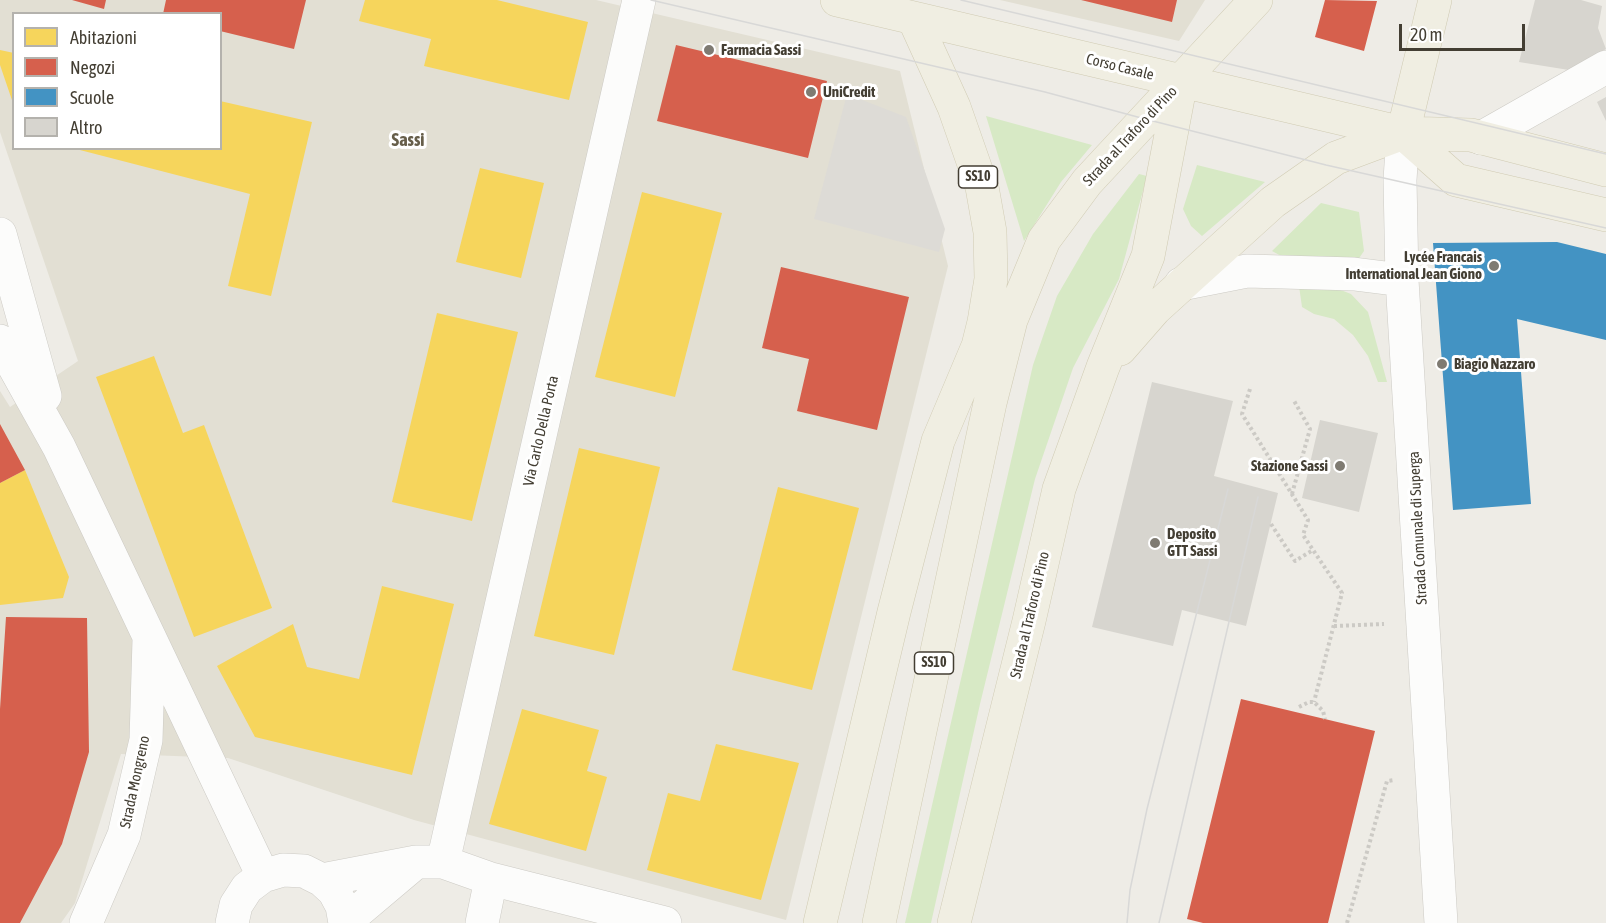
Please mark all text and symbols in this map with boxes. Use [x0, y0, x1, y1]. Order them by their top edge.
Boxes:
legend [12, 12, 222, 150]
scale bar [1402, 12, 1528, 50]
text: 20 m [1410, 24, 1442, 45]
text: Abitazioni [70, 27, 137, 48]
place label: Farmacia Sassi [721, 41, 801, 59]
marker: Farmacia Sassi [702, 43, 716, 57]
street label: Corso Casale [1084, 50, 1156, 84]
text: Negozi [70, 57, 115, 78]
street label: Strada al Traforo di Pino [1079, 82, 1181, 190]
place label: UniCredit [823, 83, 875, 101]
marker: UniCredit [804, 85, 818, 99]
text: Scuole [70, 87, 114, 108]
text: Altro [70, 117, 103, 138]
district label: Sassi [392, 129, 424, 151]
road number: SS10 [958, 166, 998, 188]
place label: Lycée Francais International Jean Giono [1345, 248, 1482, 283]
marker: Lycée Francais International Jean Giono [1487, 259, 1501, 273]
place label: Biagio Nazzaro [1454, 355, 1536, 373]
marker: Biagio Nazzaro [1435, 357, 1449, 371]
street label: Via Carlo Della Porta [520, 374, 562, 488]
street label: Strada Comunale di Superga [1405, 451, 1431, 605]
place label: Stazione Sassi [1251, 457, 1328, 475]
marker: Stazione Sassi [1333, 459, 1347, 473]
place label: Deposito GTT Sassi [1167, 525, 1217, 560]
marker: Deposito GTT Sassi [1148, 536, 1162, 550]
street label: Strada al Traforo di Pino [1007, 550, 1053, 680]
road number: SS10 [914, 652, 954, 674]
street label: Strada Mongreno [116, 734, 154, 830]

